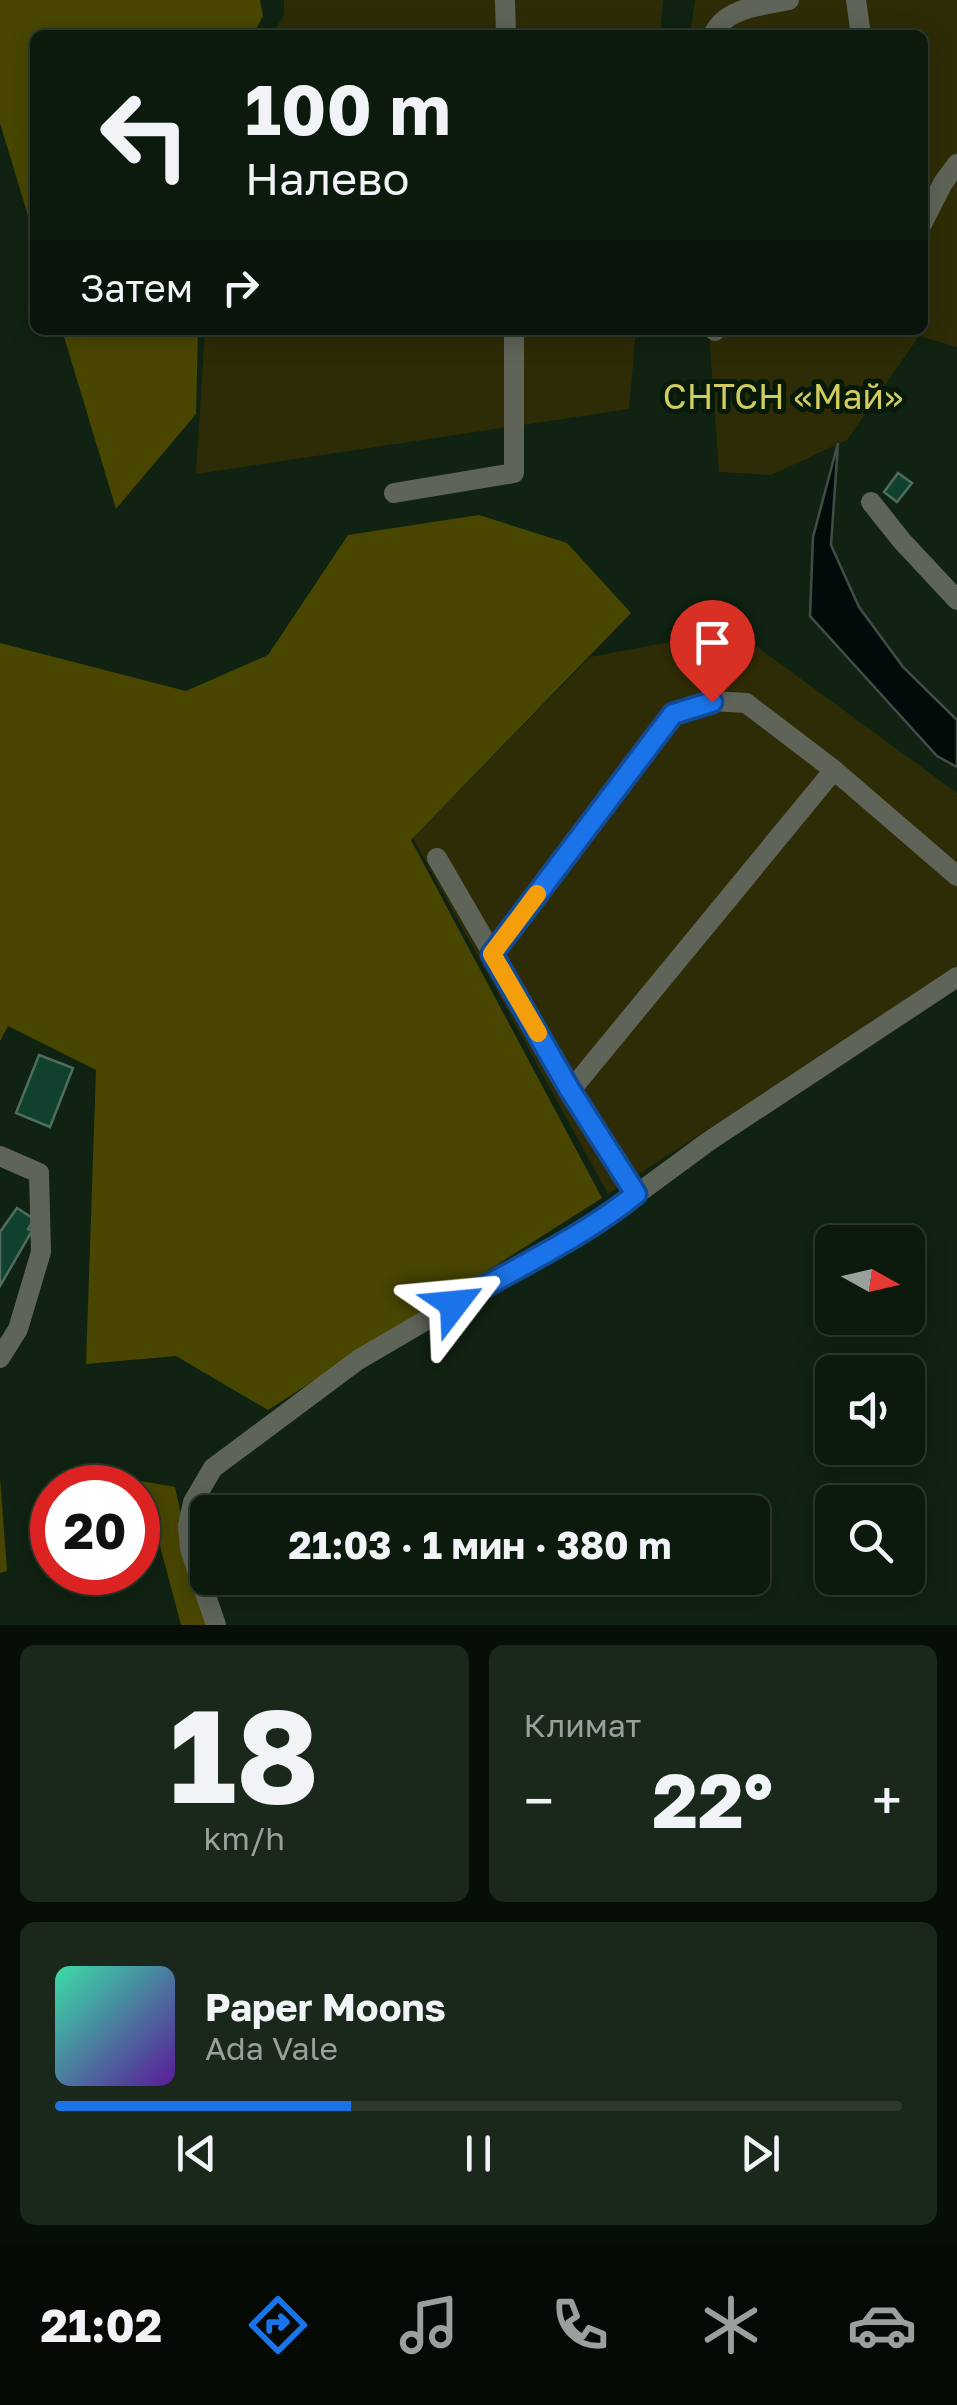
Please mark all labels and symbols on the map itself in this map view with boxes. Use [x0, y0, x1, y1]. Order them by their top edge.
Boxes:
park label: СНТСН «Май» [663, 375, 903, 417]
pin [670, 600, 755, 703]
north arrow [815, 1225, 925, 1335]
position arrow [402, 1252, 506, 1356]
speed limit sign: 20 [30, 1465, 160, 1595]

